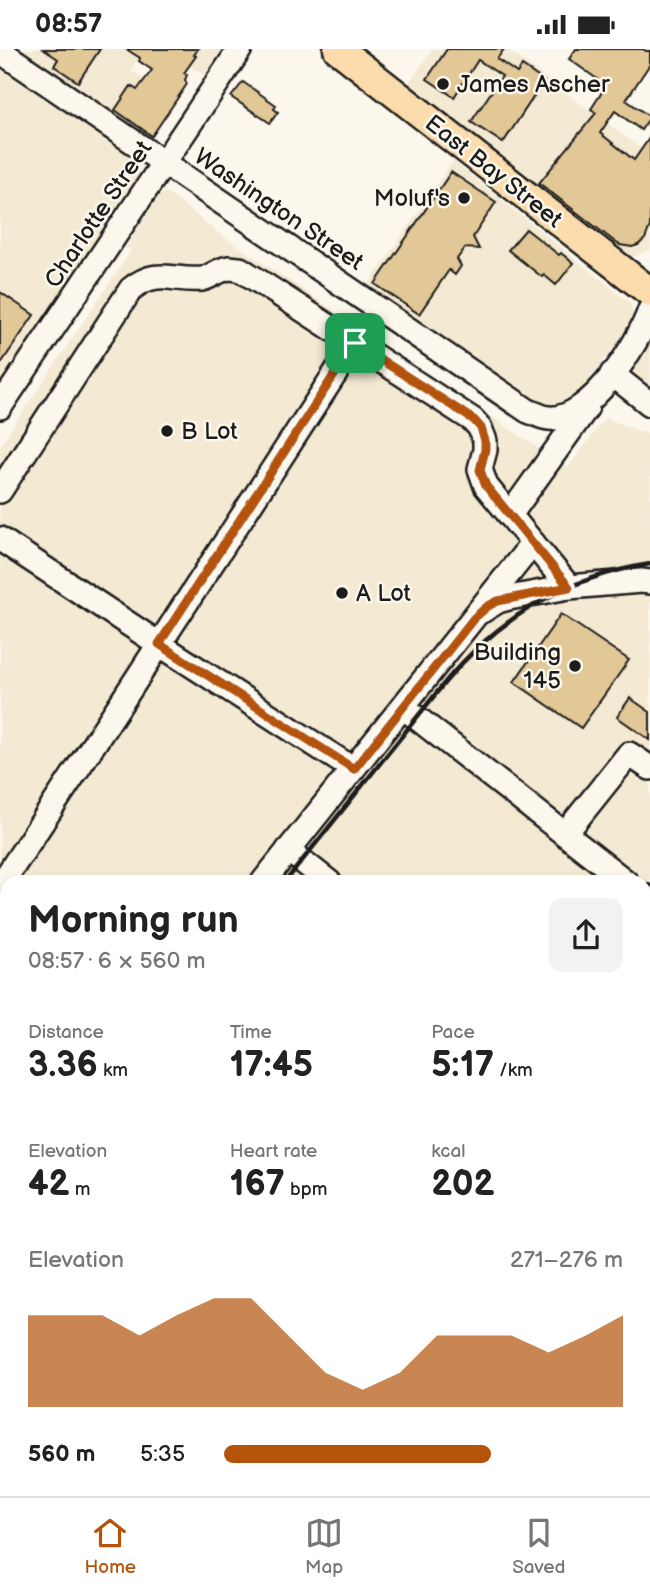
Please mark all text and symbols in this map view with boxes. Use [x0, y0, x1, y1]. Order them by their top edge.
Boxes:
text: 08:57 [35, 9, 102, 40]
place label: James Ascher [457, 70, 610, 99]
marker: James Ascher [435, 76, 451, 92]
street label: East Bay Street [419, 109, 569, 234]
street label: Charlotte Street [39, 135, 159, 293]
street label: Washington Street [189, 142, 369, 277]
place label: Moluf's [374, 184, 450, 213]
marker: Moluf's [456, 190, 472, 206]
pin [325, 313, 385, 373]
icon: arrive [336, 324, 374, 362]
place label: B Lot [181, 417, 238, 446]
marker: B Lot [159, 423, 175, 439]
place label: A Lot [356, 579, 412, 608]
marker: A Lot [334, 585, 350, 601]
place label: Building 145 [474, 638, 561, 695]
marker: Building 145 [567, 658, 583, 674]
text: Morning run [28, 898, 239, 943]
button: share [549, 898, 623, 972]
text: 08:57 · 6 × 560 m [28, 947, 205, 975]
text: Distance [28, 1021, 104, 1044]
text: Time [230, 1021, 272, 1044]
text: Pace [431, 1021, 475, 1044]
text: 3.36 [28, 1044, 98, 1087]
text: 17:45 [230, 1044, 313, 1087]
text: 5:17 [431, 1044, 494, 1087]
text: km [98, 1059, 128, 1082]
text: /km [494, 1059, 533, 1082]
text: Elevation [28, 1140, 107, 1163]
text: Heart rate [230, 1140, 317, 1163]
text: kcal [431, 1140, 465, 1163]
text: 42 [28, 1163, 70, 1206]
text: 167 [230, 1163, 285, 1206]
text: 202 [431, 1163, 494, 1206]
text: m [70, 1178, 90, 1201]
text: bpm [285, 1178, 327, 1201]
text: Elevation [28, 1246, 124, 1274]
text: 271–276 m [510, 1246, 623, 1274]
text: 560 m [28, 1440, 95, 1468]
text: 5:35 [140, 1440, 185, 1468]
tab: Home [84, 1514, 136, 1579]
tab: Map [305, 1514, 343, 1579]
tab: Saved [512, 1514, 566, 1579]

